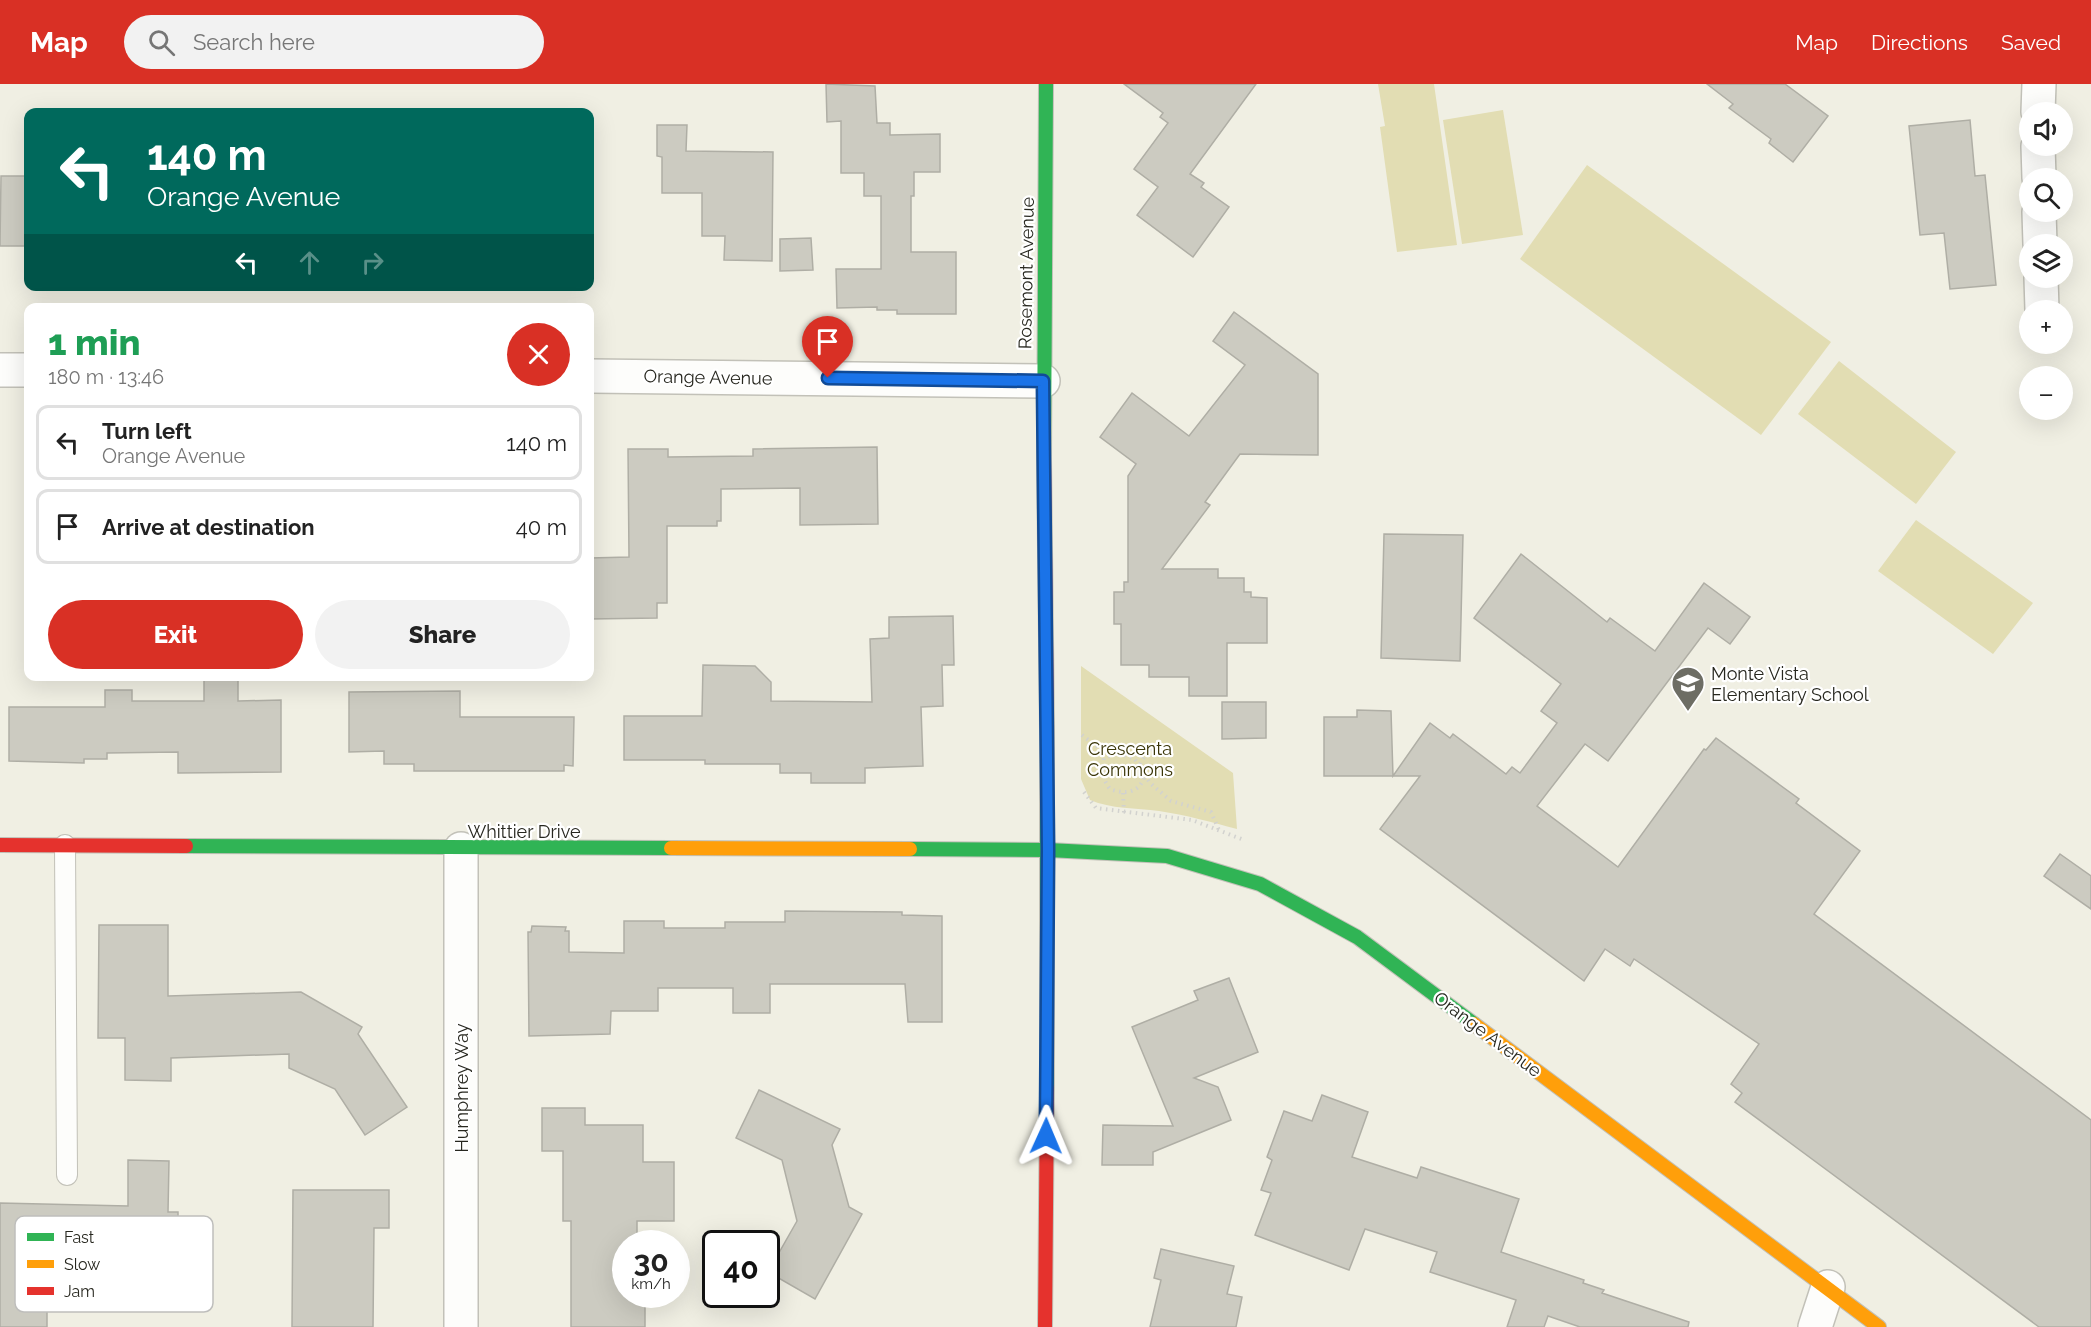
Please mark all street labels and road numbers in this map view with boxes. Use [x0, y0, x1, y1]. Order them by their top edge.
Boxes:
street label: Rosemont Avenue [1014, 196, 1038, 349]
street label: Orange Avenue [643, 365, 773, 389]
street label: Whittier Drive [467, 821, 581, 842]
street label: Orange Avenue [1430, 987, 1546, 1081]
street label: Humphrey Way [451, 1023, 472, 1152]

